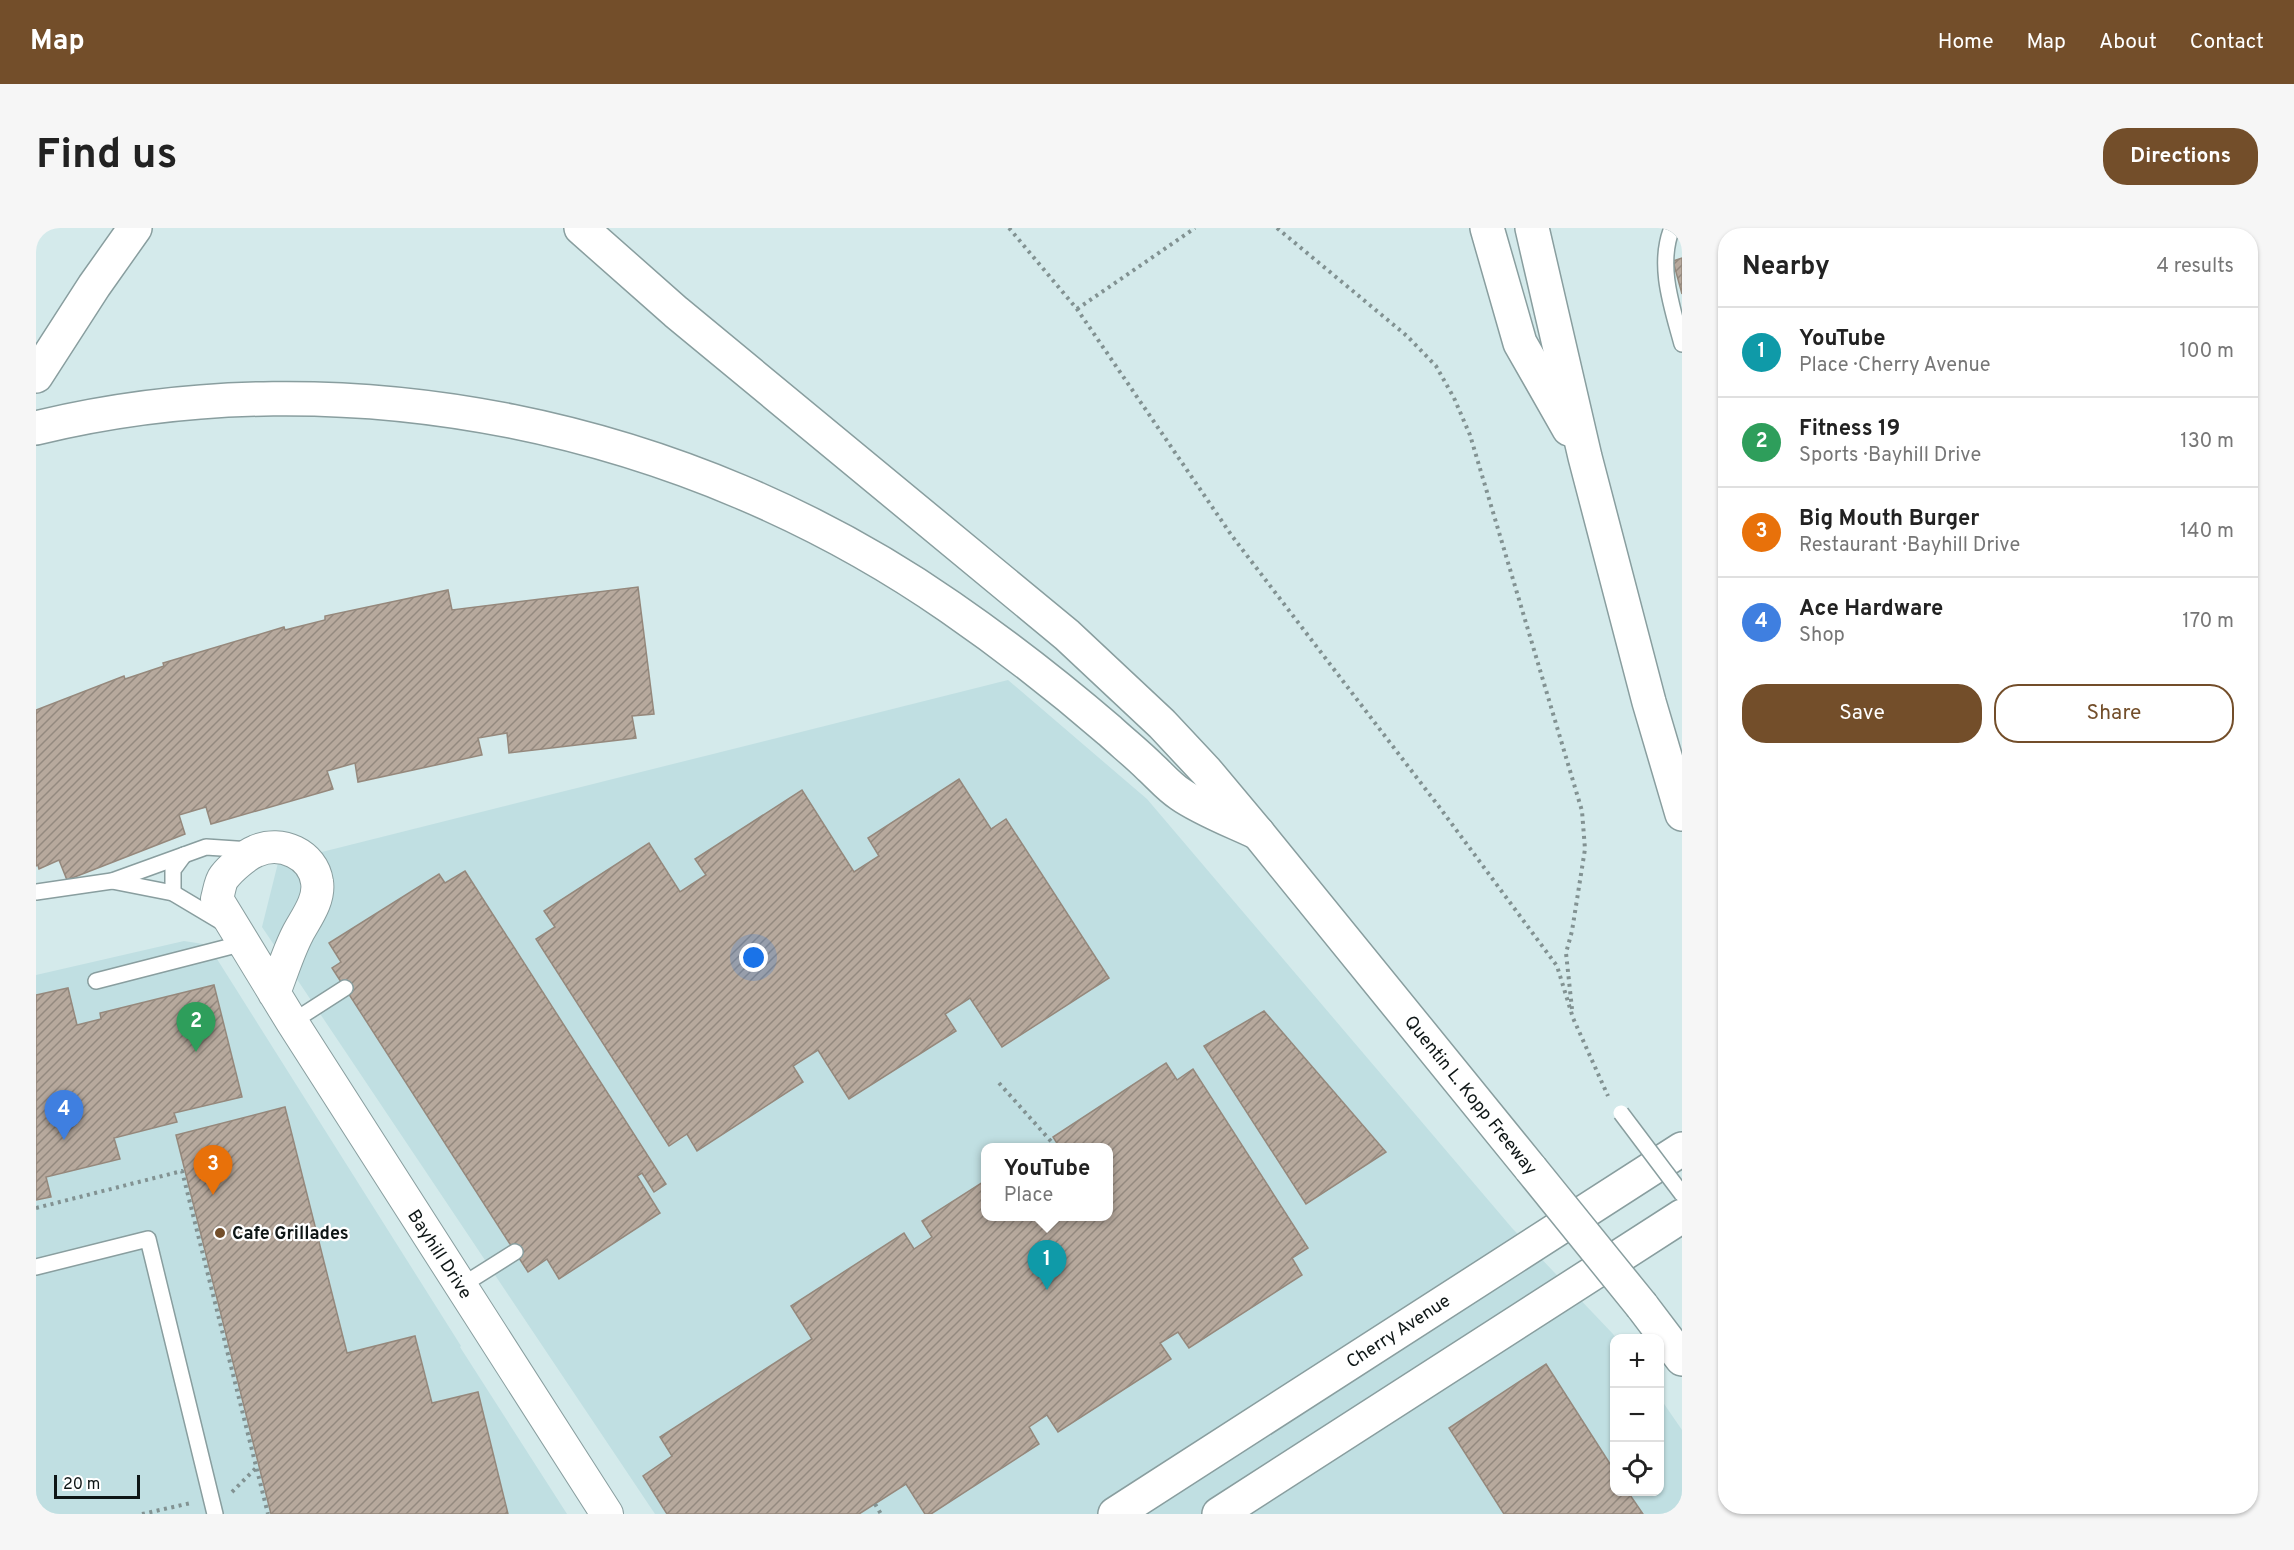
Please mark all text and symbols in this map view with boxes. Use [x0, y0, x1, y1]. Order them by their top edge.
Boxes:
text: Map [30, 24, 85, 60]
text: Home [1938, 29, 1994, 56]
text: Map [2027, 29, 2066, 56]
text: About [2099, 29, 2157, 56]
text: Contact [2190, 29, 2264, 56]
button: Directions [2103, 128, 2258, 185]
text: Find us [36, 130, 177, 183]
text: Nearby [1742, 251, 1830, 284]
text: 4 results [2157, 254, 2234, 280]
text: YouTube [1799, 326, 1886, 353]
text: 1 [1758, 339, 1766, 365]
text: 100 m [2179, 339, 2234, 365]
text: Place · Cherry Avenue [1799, 353, 1990, 379]
text: Fitness 19 [1799, 416, 1900, 443]
text: 2 [1755, 429, 1768, 455]
text: 130 m [2180, 429, 2234, 455]
text: Sports · Bayhill Drive [1799, 443, 1981, 469]
text: Big Mouth Burger [1799, 506, 1979, 533]
text: 3 [1756, 519, 1768, 545]
text: 140 m [2180, 519, 2234, 545]
text: Restaurant · Bayhill Drive [1799, 533, 2020, 559]
text: Ace Hardware [1799, 596, 1943, 623]
text: 4 [1755, 609, 1768, 635]
text: 170 m [2182, 609, 2234, 635]
text: Shop [1799, 623, 1845, 649]
button: Save [1742, 684, 1982, 743]
button: Share [1994, 684, 2234, 743]
your location [739, 943, 768, 972]
pin: 2 [176, 1002, 216, 1052]
street label: Quentin L. Kopp Freeway [1398, 1011, 1541, 1181]
pin: 4 [45, 1090, 84, 1140]
popup [981, 1143, 1113, 1221]
pin: 3 [194, 1146, 232, 1195]
text: YouTube [1004, 1156, 1090, 1183]
text: Place [1004, 1183, 1053, 1209]
street label: Bayhill Drive [401, 1206, 476, 1304]
place label: Cafe Grillades [232, 1223, 349, 1246]
marker: Cafe Grillades [213, 1226, 227, 1240]
pin: 1 [1028, 1240, 1066, 1290]
street label: Cherry Avenue [1343, 1290, 1455, 1374]
map controls [1610, 1334, 1664, 1496]
button: + [1610, 1334, 1664, 1388]
button: − [1610, 1388, 1664, 1442]
button: locate [1610, 1442, 1664, 1496]
scale bar [54, 1472, 140, 1500]
text: 20 m [63, 1475, 100, 1495]

